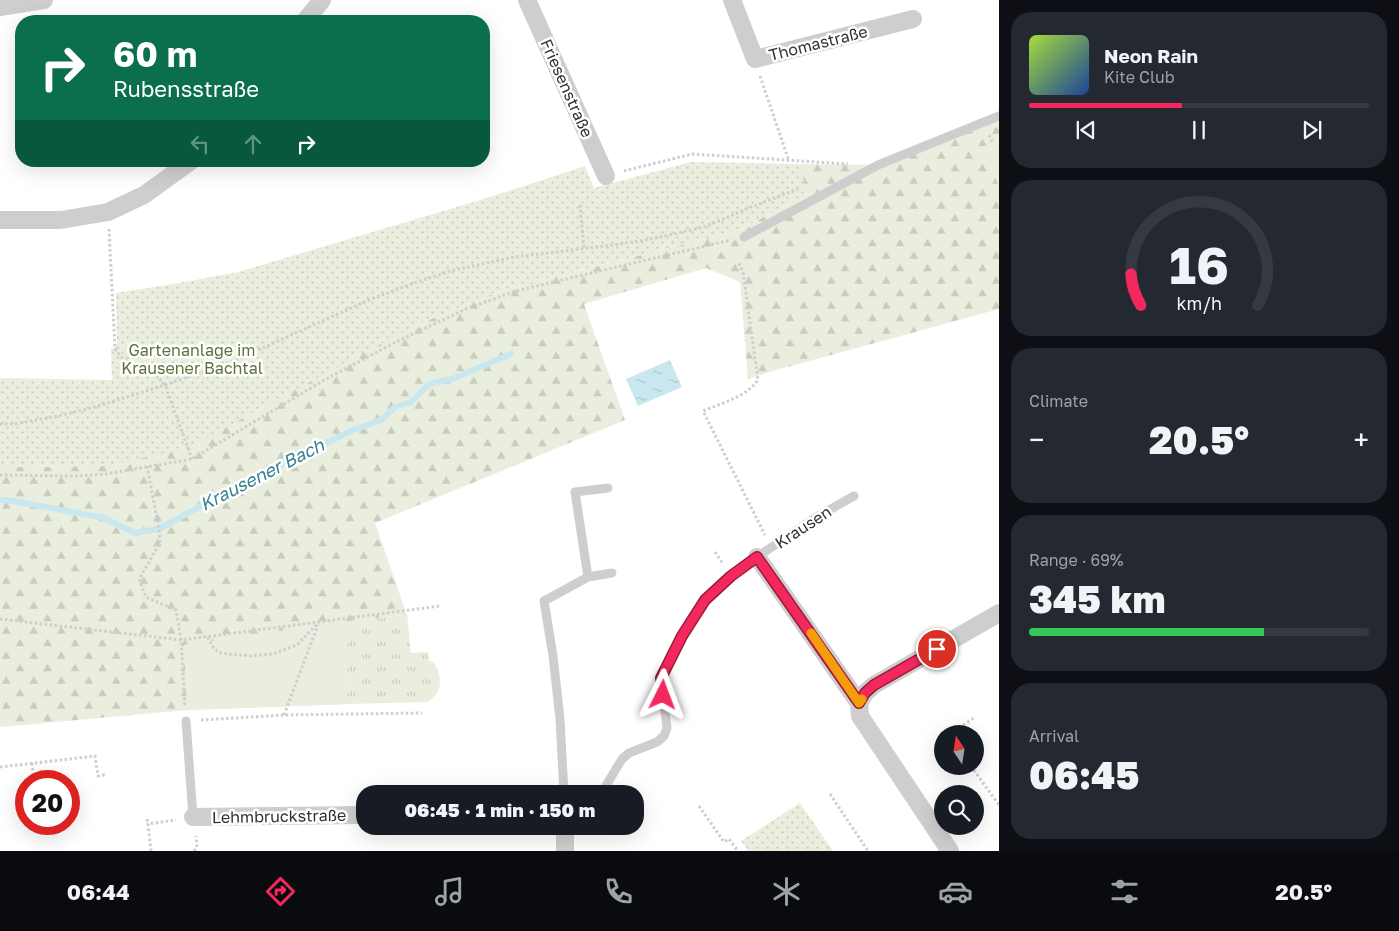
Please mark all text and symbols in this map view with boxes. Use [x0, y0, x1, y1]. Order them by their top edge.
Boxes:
street label: Thomastraße [767, 21, 869, 65]
text: 60 m [113, 33, 197, 75]
icon: right [30, 35, 95, 100]
street label: Friesenstraße [536, 36, 598, 140]
text: Neon Rain [1104, 44, 1198, 67]
text: Kite Club [1104, 67, 1175, 87]
text: Rubensstraße [113, 75, 259, 102]
icon: previous [1072, 116, 1100, 144]
icon: pause [1185, 116, 1213, 144]
icon: next [1298, 116, 1326, 144]
icon: left [186, 130, 214, 158]
icon: ahead [239, 130, 267, 158]
icon: right [292, 130, 320, 158]
text: 16 [1169, 233, 1229, 295]
text: km/h [1176, 292, 1222, 314]
park label: Gartenanlage im Krausener Bachtal [121, 340, 263, 378]
text: Climate [1029, 391, 1088, 411]
text: 20.5° [1149, 417, 1249, 462]
text: − [1029, 423, 1044, 456]
text: + [1354, 423, 1369, 456]
water label: Krausener Bach [196, 433, 328, 515]
street label: Krausen [771, 501, 835, 553]
text: Range · 69% [1029, 550, 1123, 570]
text: 345 km [1029, 576, 1166, 621]
pin [916, 628, 958, 670]
icon: arrive [923, 635, 951, 663]
position arrow [636, 668, 688, 720]
north arrow [934, 725, 984, 775]
map controls [934, 725, 984, 835]
text: Arrival [1029, 726, 1079, 746]
text: 06:45 [1029, 752, 1139, 797]
speed limit sign: 20 [15, 770, 80, 835]
button: search [934, 785, 984, 835]
text: 06:45 · 1 min · 150 m [405, 798, 595, 821]
street label: Lehmbruckstraße [212, 805, 346, 827]
icon: directions [263, 874, 298, 909]
icon: music [432, 874, 467, 909]
icon: phone [601, 874, 636, 909]
icon: climate [769, 874, 804, 909]
icon: car [938, 874, 973, 909]
icon: filters [1107, 874, 1142, 909]
text: 06:44 [67, 878, 130, 905]
text: 20.5° [1275, 878, 1332, 905]

